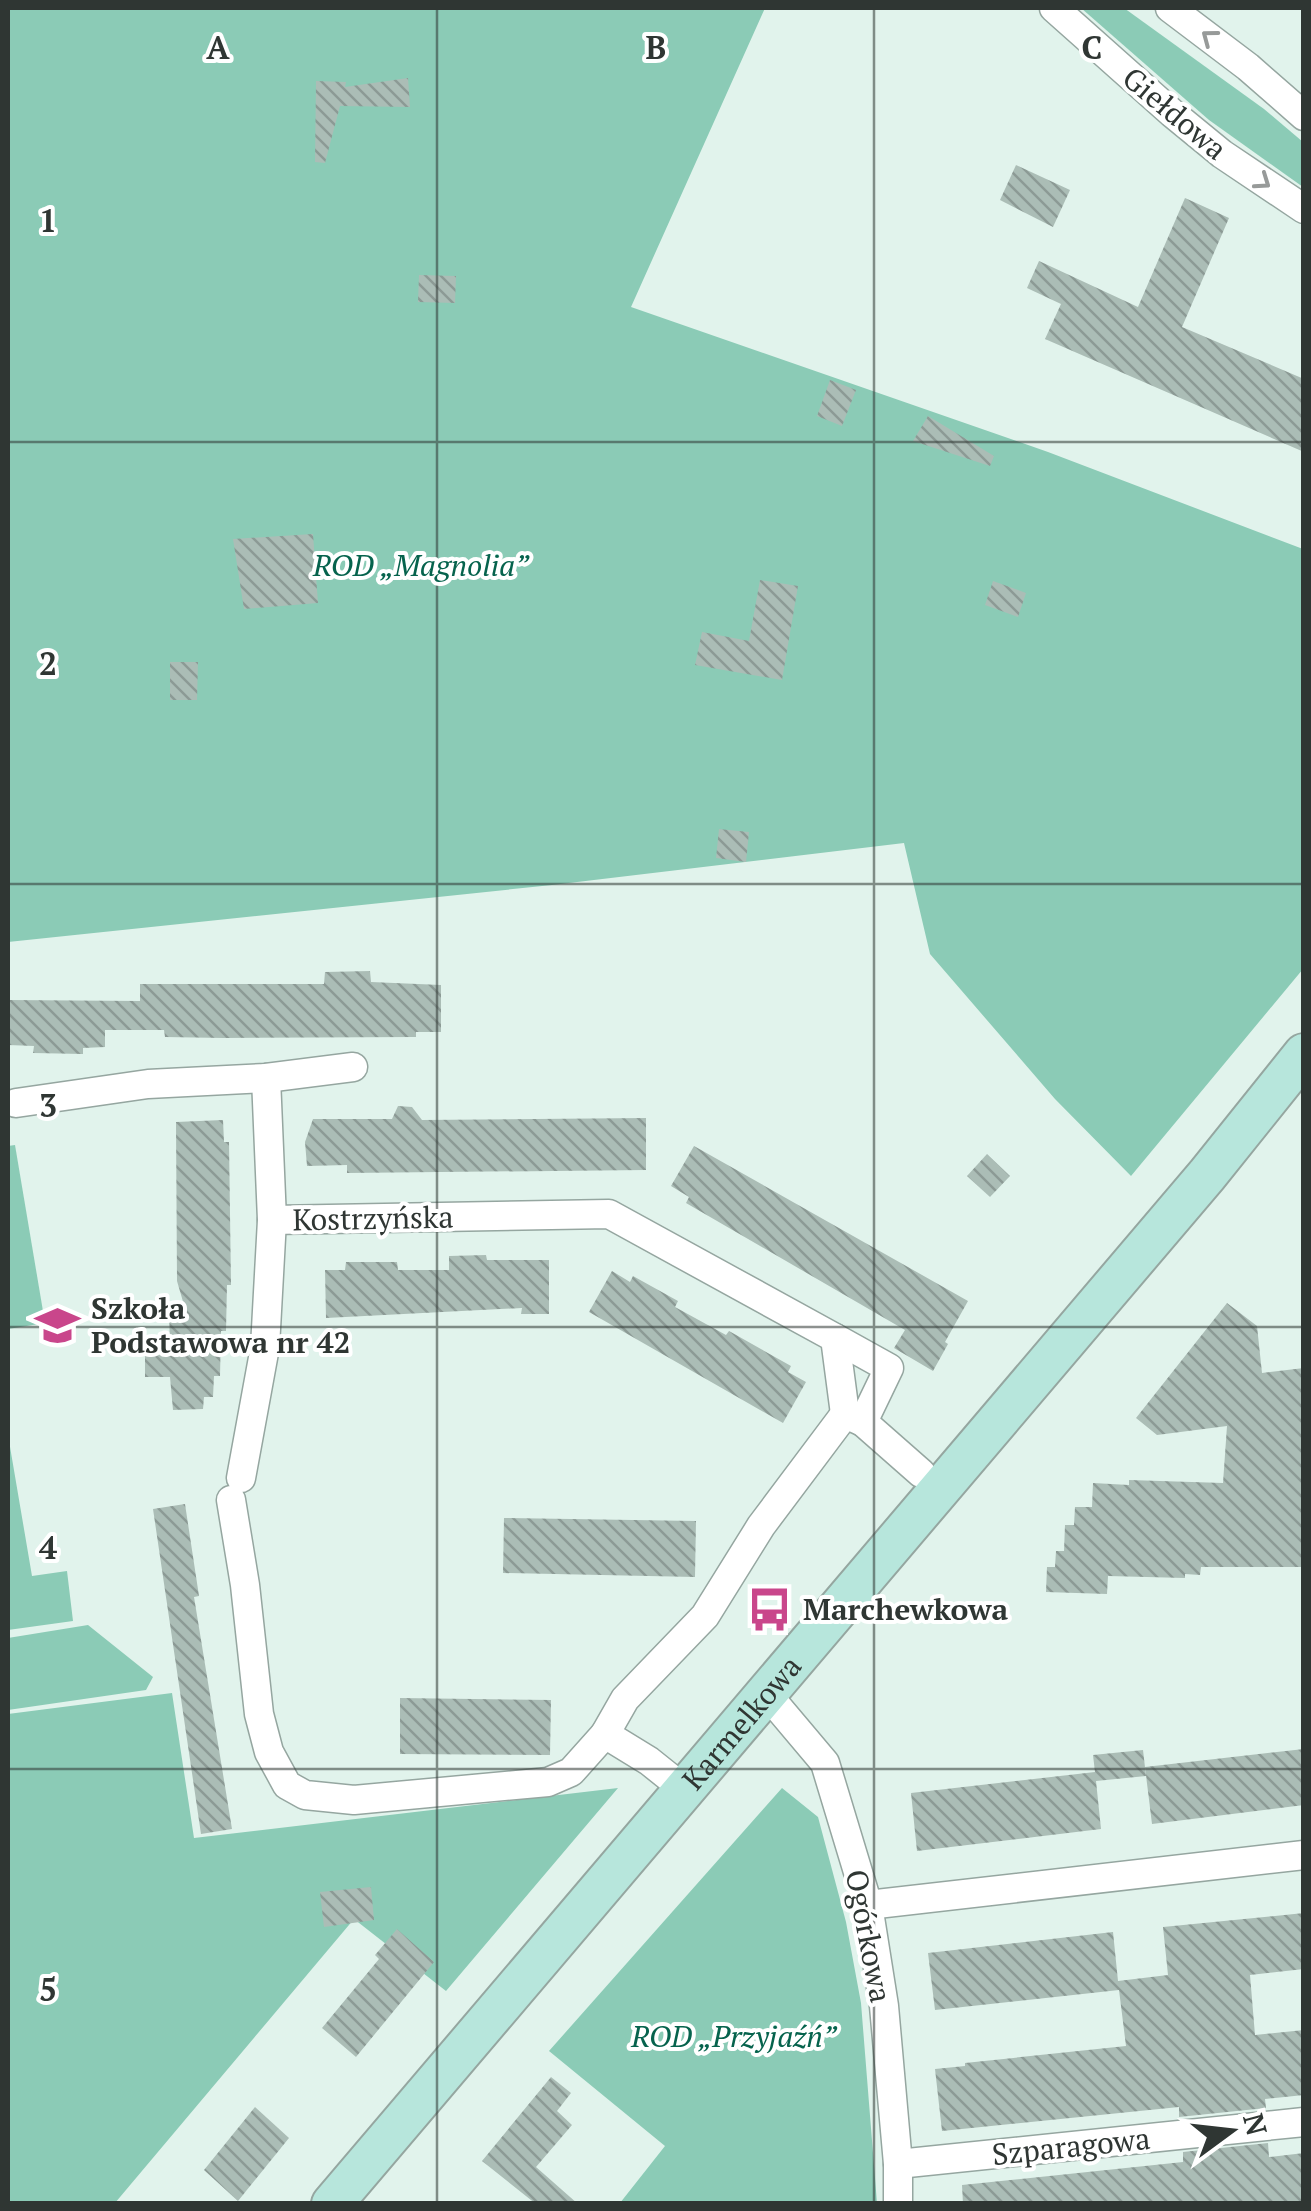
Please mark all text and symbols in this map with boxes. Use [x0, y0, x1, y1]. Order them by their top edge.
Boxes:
text: A [206, 26, 230, 68]
text: B [646, 26, 666, 68]
text: C [1082, 26, 1102, 68]
one-way arrow [1202, 32, 1220, 49]
street label: Giełdowa [1114, 58, 1236, 168]
one-way arrow [1252, 170, 1270, 188]
text: 1 [39, 199, 57, 241]
park label: ROD „Magnolia” [312, 545, 530, 585]
text: 2 [39, 642, 57, 684]
text: 3 [39, 1084, 57, 1126]
street label: Kostrzyńska [292, 1197, 454, 1239]
place label: Szkoła Podstawowa nr 42 [91, 1288, 351, 1362]
school or university icon: Szkoła Podstawowa nr 42 [34, 1301, 82, 1349]
text: 4 [39, 1526, 57, 1568]
bus stop icon: Marchewkowa [746, 1585, 794, 1633]
place label: Marchewkowa [803, 1589, 1009, 1629]
street label: Karmelkowa [673, 1647, 810, 1798]
street label: Ogórkowa [837, 1866, 901, 2006]
text: 5 [39, 1968, 57, 2010]
park label: ROD „Przyjaźń” [630, 2016, 838, 2056]
north arrow [1181, 2081, 1281, 2181]
text: N [1235, 2109, 1276, 2139]
street label: Szparagowa [990, 2118, 1152, 2174]

